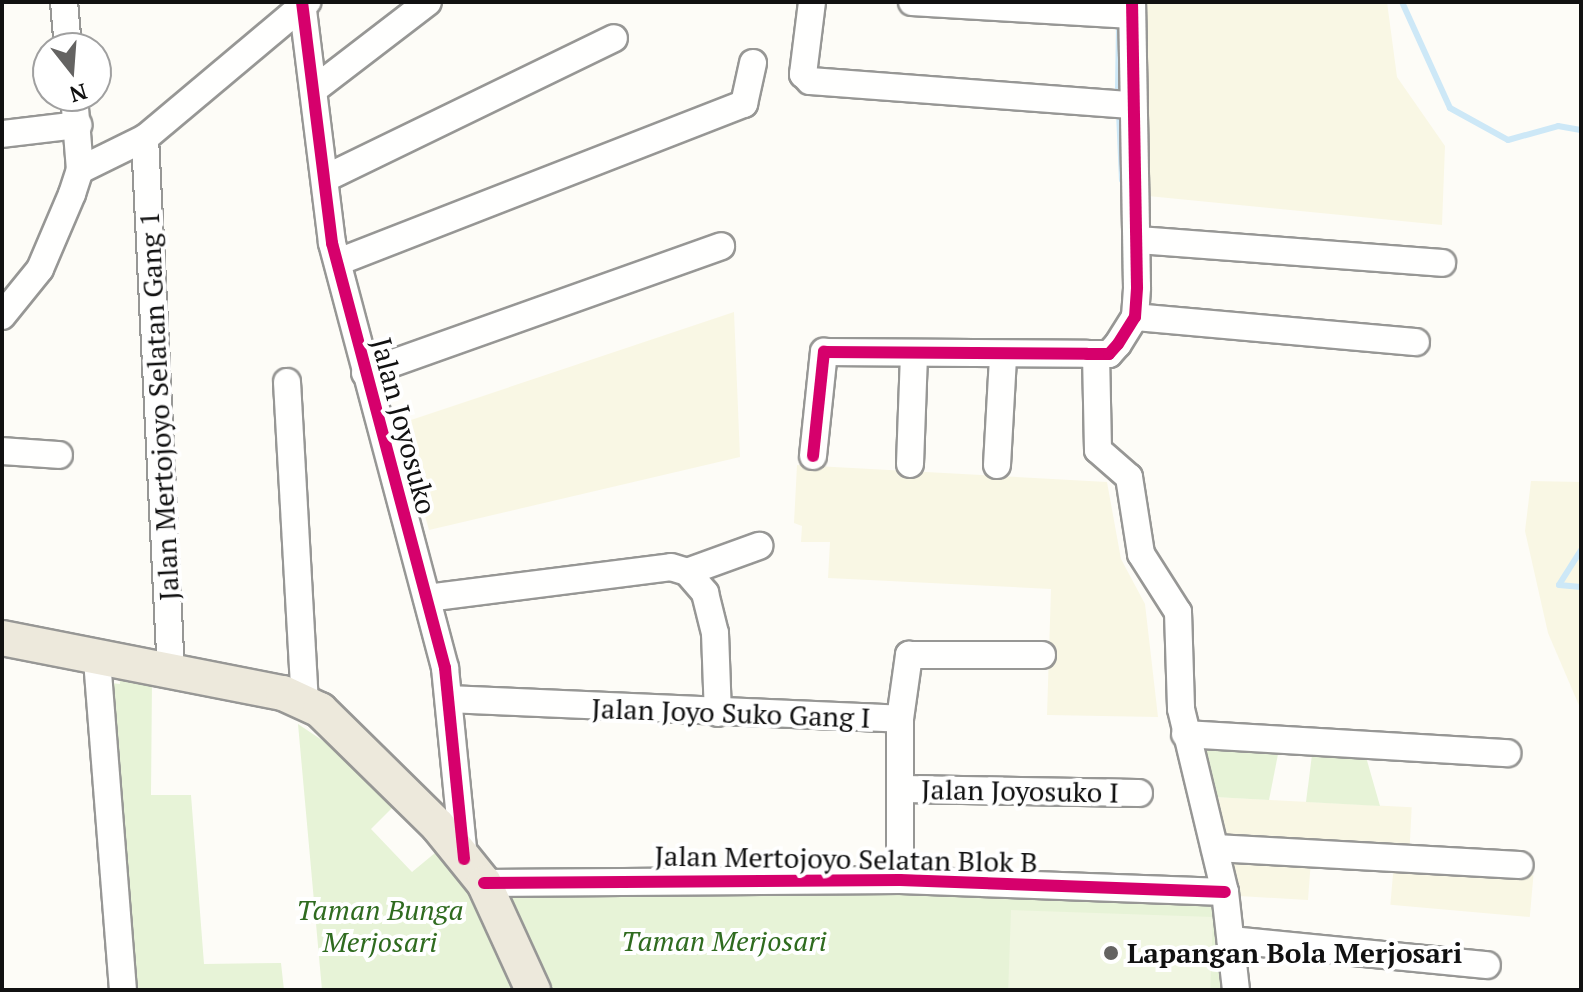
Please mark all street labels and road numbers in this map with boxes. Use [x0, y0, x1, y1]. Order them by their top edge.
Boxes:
street label: Jalan Mertojoyo Selatan Gang 1 [132, 211, 186, 601]
street label: Jalan Joyosuko [364, 334, 444, 518]
street label: Jalan Joyo Suko Gang I [591, 691, 871, 735]
street label: Jalan Joyosuko I [921, 772, 1119, 810]
street label: Jalan Mertojoyo Selatan Blok B [654, 839, 1038, 879]

